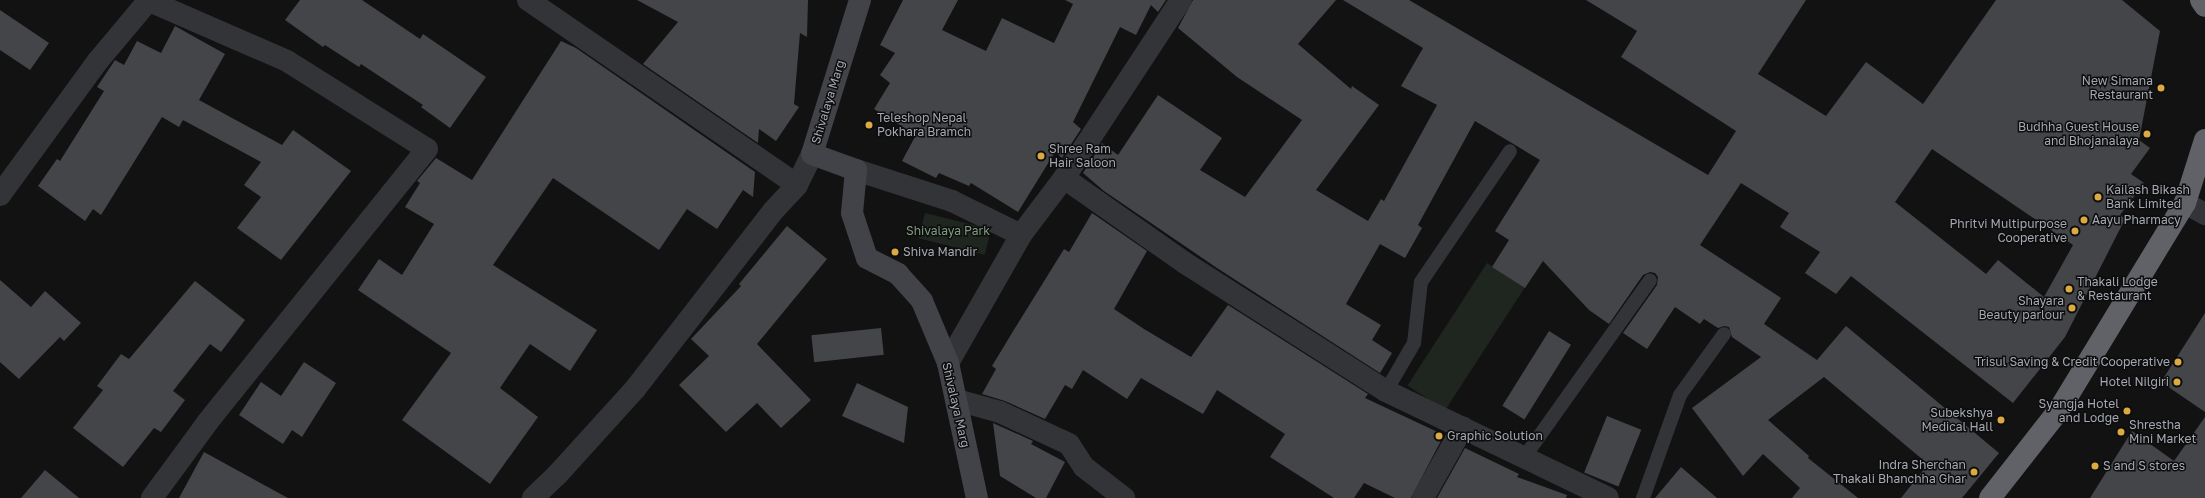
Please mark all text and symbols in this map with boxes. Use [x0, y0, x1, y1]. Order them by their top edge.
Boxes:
street label: Shivalaya Marg [808, 58, 848, 146]
place label: New Simana Restaurant [2082, 74, 2153, 102]
marker: New Simana Restaurant [2156, 83, 2166, 93]
place label: Teleshop Nepal Pokhara Bramch [877, 111, 971, 139]
marker: Teleshop Nepal Pokhara Bramch [864, 120, 874, 130]
place label: Budhha Guest House and Bhojanalaya [2018, 120, 2139, 148]
marker: Budhha Guest House and Bhojanalaya [2142, 129, 2152, 139]
place label: Shree Ram Hair Saloon [1049, 142, 1116, 170]
marker: Shree Ram Hair Saloon [1036, 151, 1046, 161]
place label: Kailash Bikash Bank Limited [2106, 183, 2190, 211]
marker: Kailash Bikash Bank Limited [2093, 192, 2103, 202]
place label: Aayu Pharmacy [2092, 213, 2181, 227]
marker: Aayu Pharmacy [2079, 215, 2089, 225]
place label: Phritvi Multipurpose Cooperative [1949, 217, 2067, 245]
park label: Shivalaya Park [906, 224, 990, 238]
marker: Phritvi Multipurpose Cooperative [2070, 226, 2080, 236]
place label: Shiva Mandir [903, 245, 977, 259]
marker: Shiva Mandir [890, 247, 900, 257]
place label: Thakali Lodge & Restaurant [2077, 275, 2158, 303]
marker: Thakali Lodge & Restaurant [2064, 284, 2074, 294]
place label: Shayara Beauty parlour [1979, 294, 2064, 322]
marker: Shayara Beauty parlour [2067, 303, 2077, 313]
place label: Trisul Saving & Credit Cooperative [1975, 355, 2170, 369]
marker: Trisul Saving & Credit Cooperative [2173, 357, 2183, 367]
street label: Shivalaya Marg [939, 361, 973, 449]
place label: Hotel Nilgiri [2100, 375, 2169, 389]
marker: Hotel Nilgiri [2172, 377, 2182, 387]
place label: Syangja Hotel and Lodge [2039, 397, 2119, 425]
place label: Subekshya Medical Hall [1921, 406, 1993, 434]
marker: Syangja Hotel and Lodge [2122, 406, 2132, 416]
marker: Subekshya Medical Hall [1996, 415, 2006, 425]
place label: Shrestha Mini Market [2129, 418, 2196, 446]
marker: Shrestha Mini Market [2116, 427, 2126, 437]
place label: Graphic Solution [1447, 429, 1543, 443]
marker: Graphic Solution [1434, 431, 1444, 441]
place label: Indra Sherchan Thakali Bhanchha Ghar [1833, 458, 1966, 486]
place label: S and S stores [2103, 459, 2185, 473]
marker: S and S stores [2090, 461, 2100, 471]
marker: Indra Sherchan Thakali Bhanchha Ghar [1969, 467, 1979, 477]

